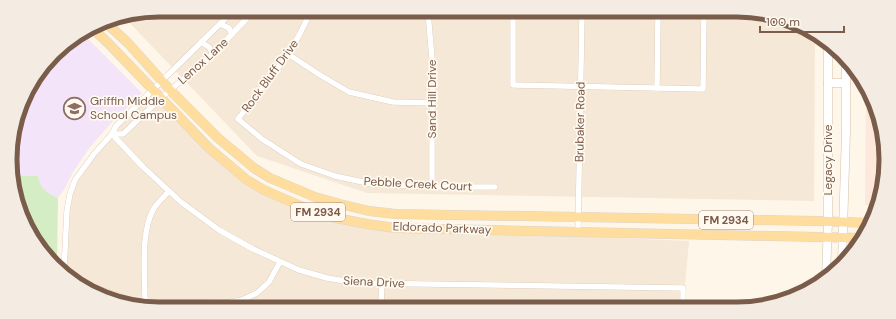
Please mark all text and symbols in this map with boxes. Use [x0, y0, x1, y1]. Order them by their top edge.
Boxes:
scale bar [760, 8, 844, 34]
text: 100 m [766, 14, 800, 30]
street label: Lenox Lane [174, 34, 232, 88]
street label: Rock Bluff Drive [238, 36, 302, 116]
street label: Sand Hill Drive [424, 59, 440, 139]
street label: Brubaker Road [571, 82, 589, 162]
place label: Griffin Middle School Campus [90, 93, 177, 123]
school or university icon: Griffin Middle School Campus [61, 95, 87, 121]
street label: Legacy Drive [820, 124, 836, 196]
street label: Pebble Creek Court [363, 173, 473, 195]
road number: FM 2934 [291, 203, 345, 221]
road number: FM 2934 [699, 211, 753, 229]
street label: Eldorado Parkway [392, 218, 492, 238]
street label: Siena Drive [343, 272, 405, 292]

